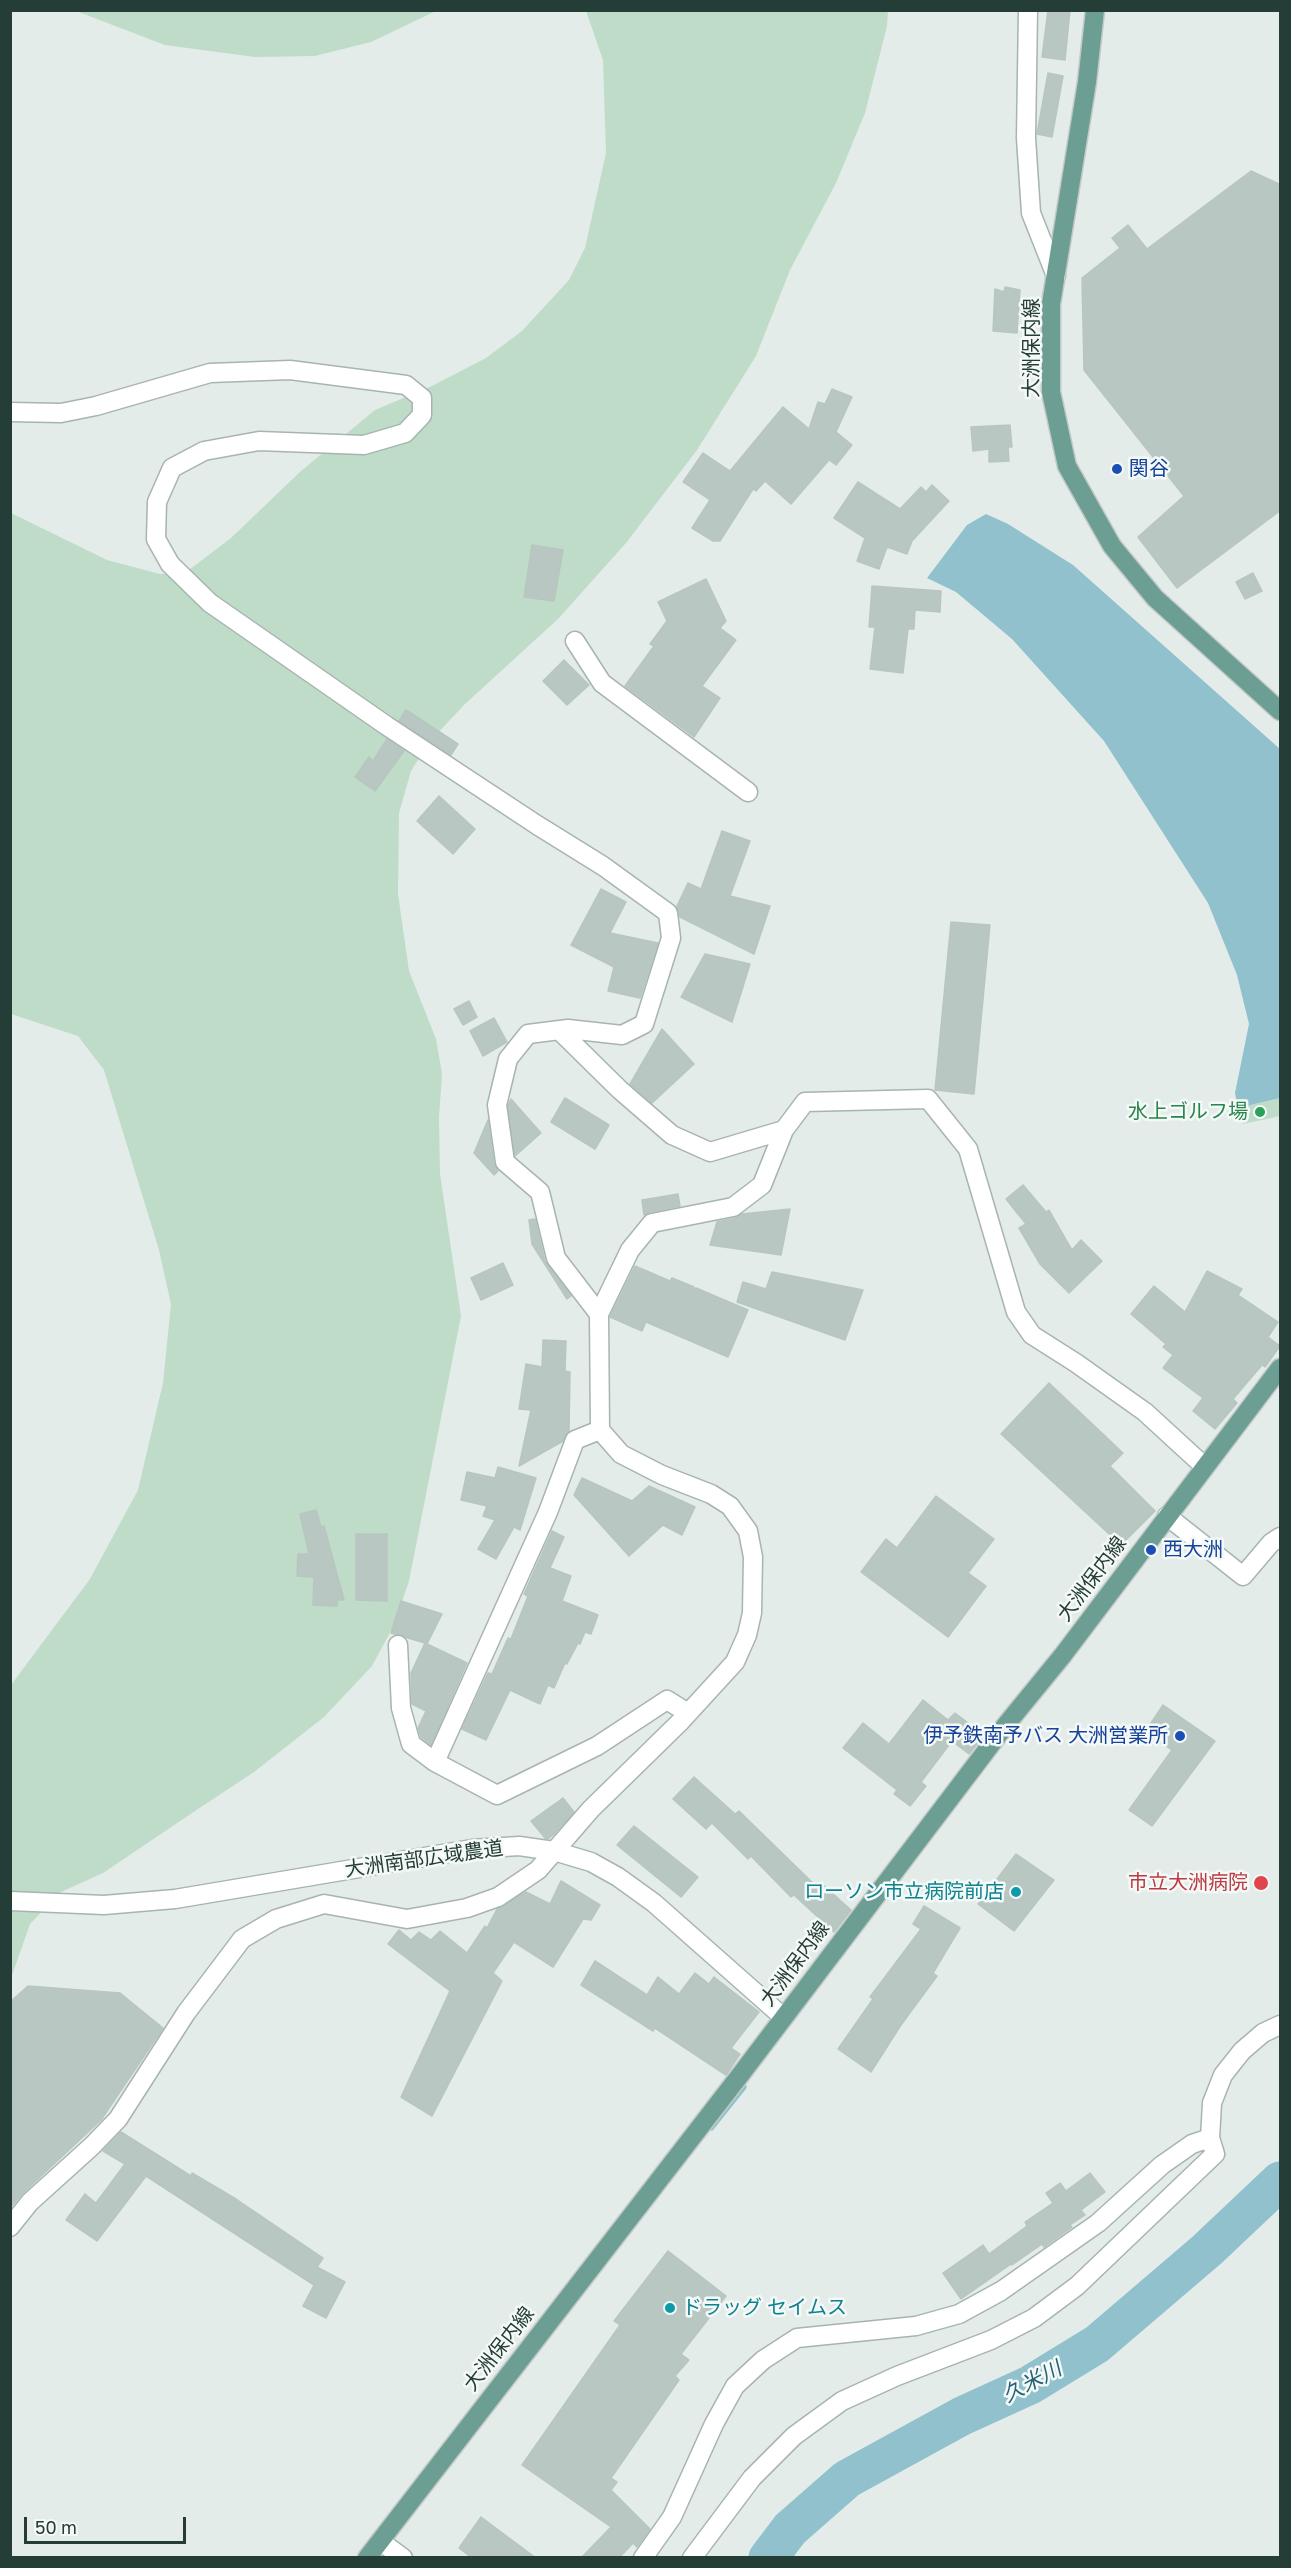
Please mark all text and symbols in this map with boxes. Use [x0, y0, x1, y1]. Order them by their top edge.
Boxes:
street label: 大洲保内線 [1020, 298, 1044, 398]
place label: 関谷 [1129, 457, 1169, 481]
marker: 関谷 [1110, 462, 1124, 476]
place label: 水上ゴルフ場 [1128, 1100, 1248, 1124]
marker: 水上ゴルフ場 [1253, 1105, 1267, 1119]
street label: 大洲保内線 [1052, 1532, 1132, 1626]
place label: 西大洲 [1163, 1538, 1223, 1562]
marker: 西大洲 [1144, 1543, 1158, 1557]
place label: 伊予鉄南予バス 大洲営業所 [923, 1724, 1168, 1748]
marker: 伊予鉄南予バス 大洲営業所 [1173, 1729, 1187, 1743]
street label: 大洲南部広域農道 [343, 1836, 505, 1882]
place label: 市立大洲病院 [1128, 1871, 1248, 1895]
marker: 市立大洲病院 [1252, 1874, 1270, 1892]
place label: ローソン市立病院前店 [804, 1880, 1004, 1904]
marker: ローソン市立病院前店 [1009, 1885, 1023, 1899]
street label: 大洲保内線 [755, 1917, 835, 2011]
place label: ドラッグ セイムス [682, 2296, 847, 2320]
marker: ドラッグ セイムス [663, 2301, 677, 2315]
street label: 大洲保内線 [459, 2302, 539, 2396]
water label: 久米川 [998, 2356, 1066, 2408]
scale bar [27, 2505, 189, 2543]
text: 50 m [35, 2516, 77, 2538]

